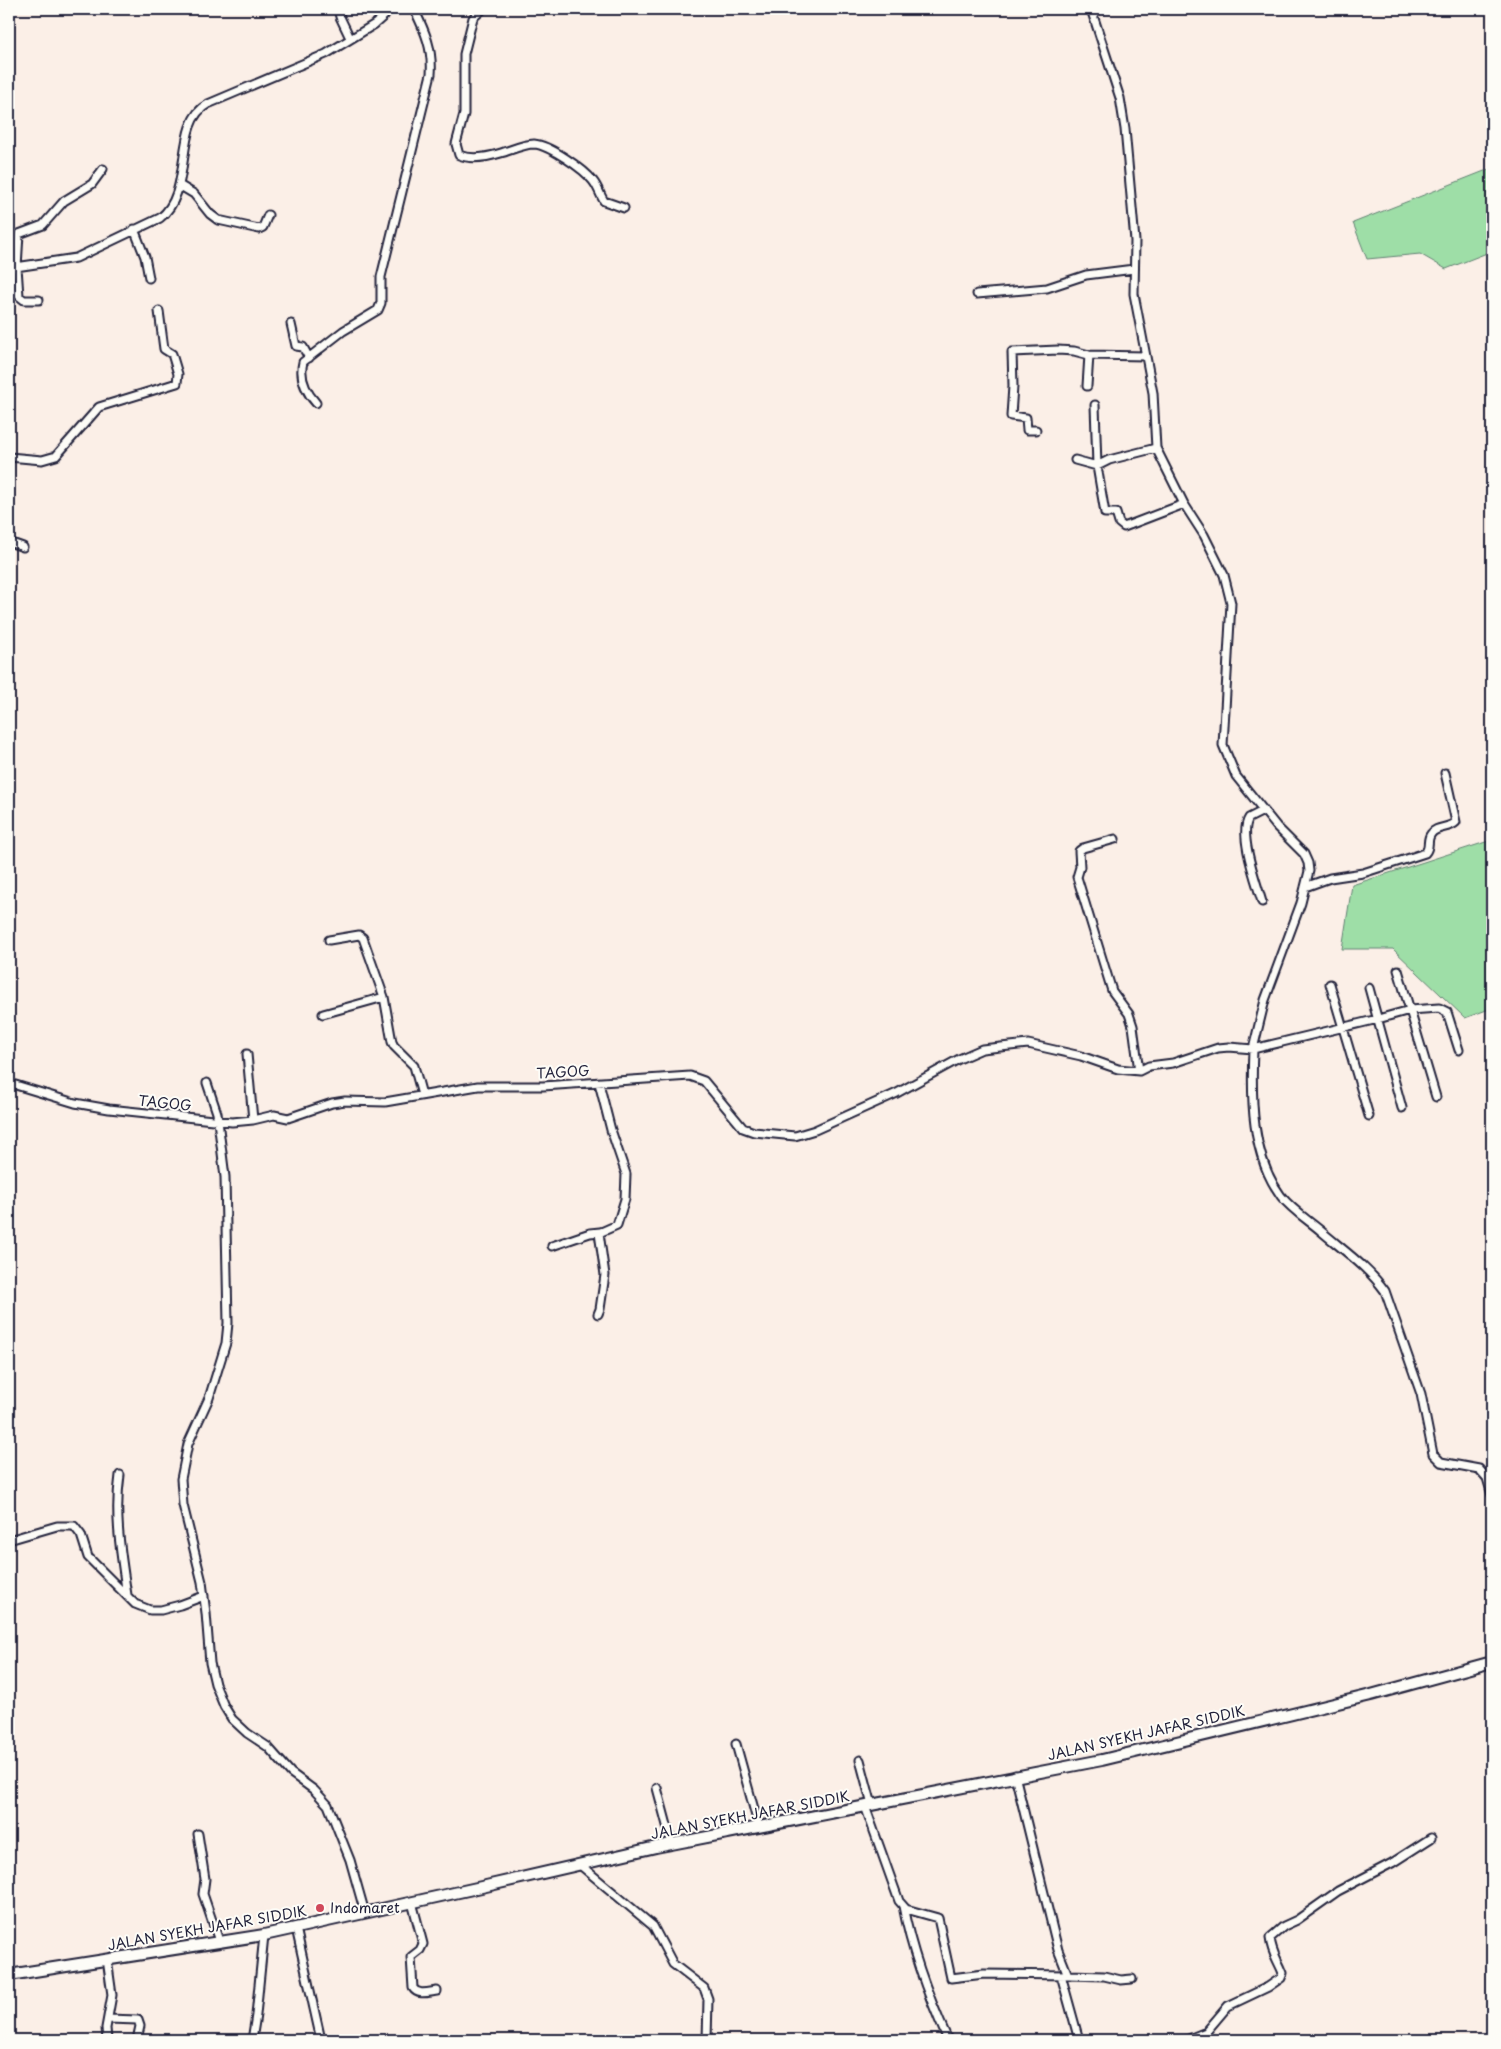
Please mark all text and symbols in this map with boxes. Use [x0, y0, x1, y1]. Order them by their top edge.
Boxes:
street label: TAGOG [536, 1060, 590, 1083]
street label: TAGOG [138, 1089, 193, 1116]
street label: JALAN SYEKH JAFAR SIDDIK [1045, 1699, 1247, 1765]
street label: JALAN SYEKH JAFAR SIDDIK [649, 1785, 851, 1844]
place label: Indomaret [330, 1897, 400, 1918]
street label: JALAN SYEKH JAFAR SIDDIK [106, 1900, 309, 1955]
marker: Indomaret [314, 1902, 326, 1914]

